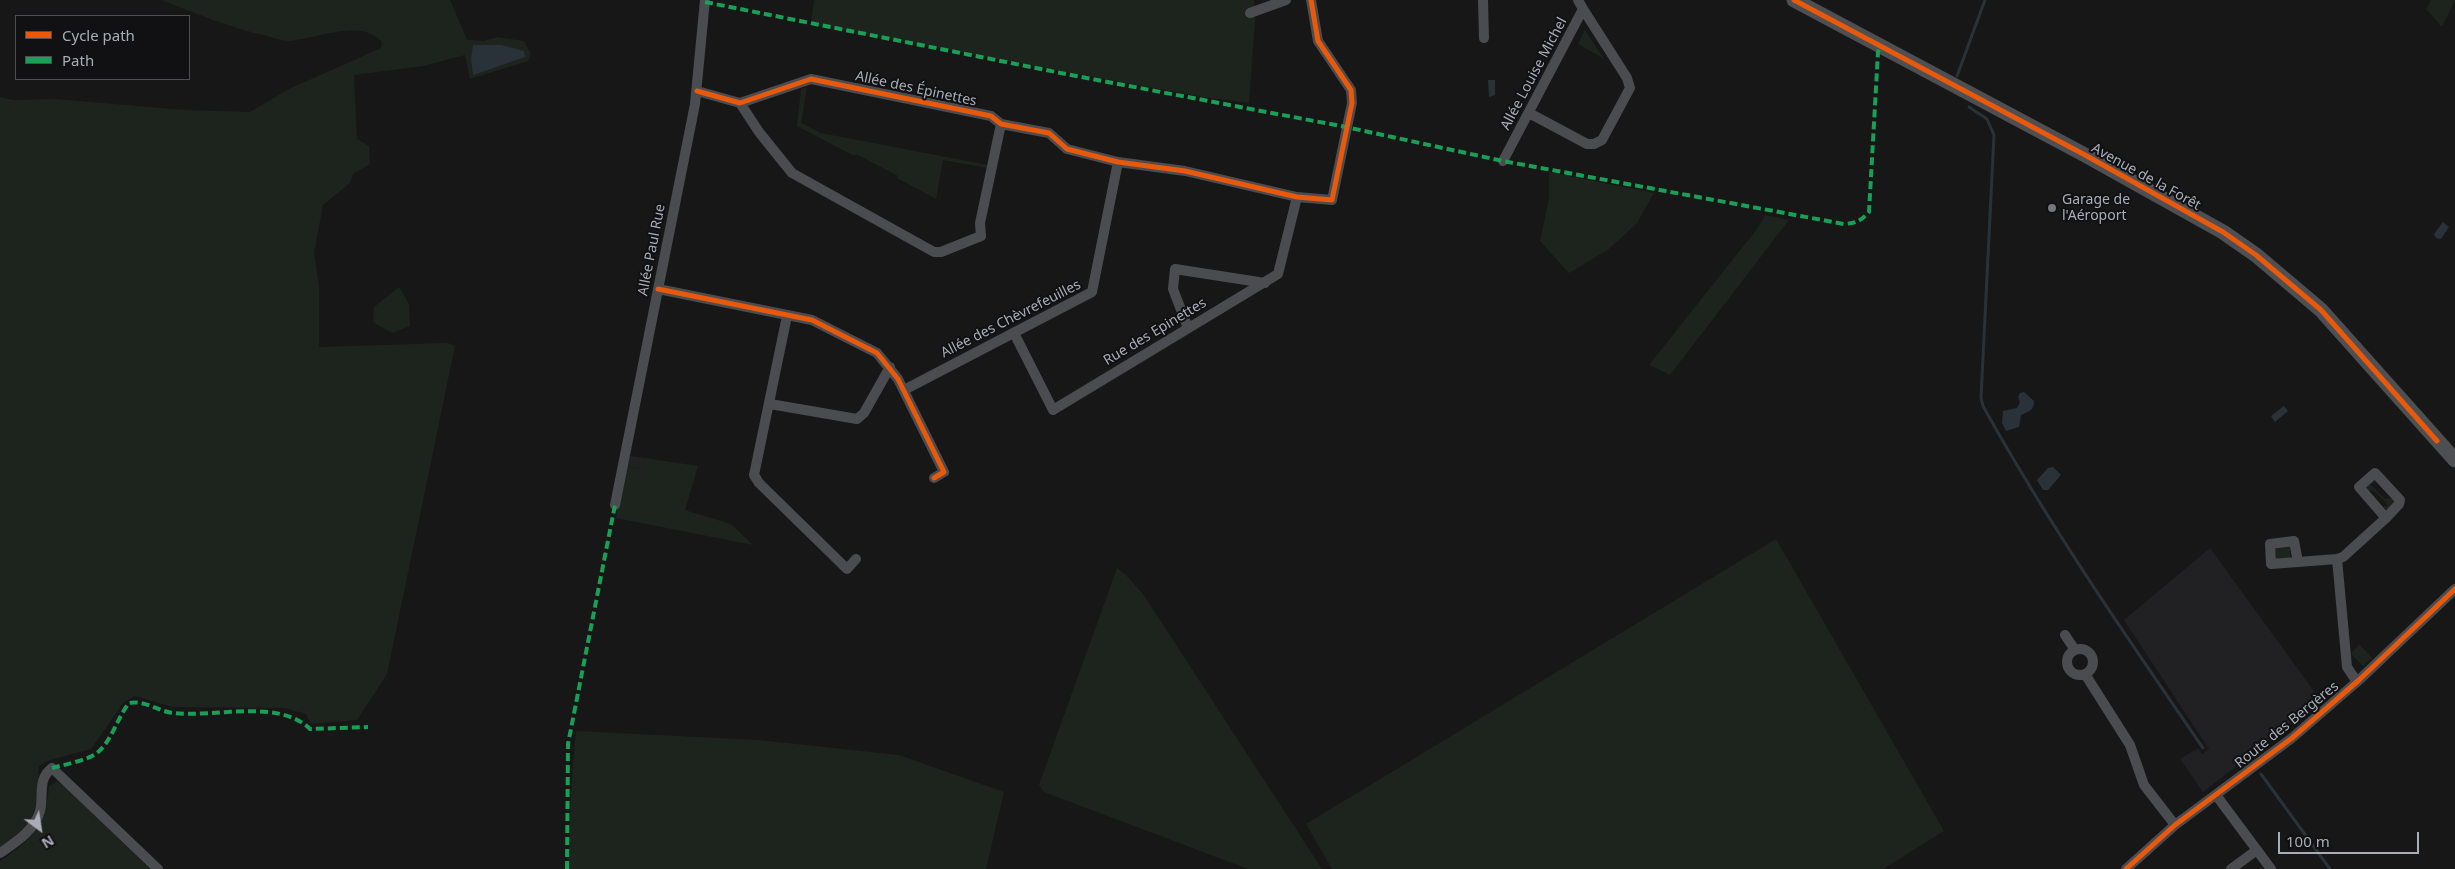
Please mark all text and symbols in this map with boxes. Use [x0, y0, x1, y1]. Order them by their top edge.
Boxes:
legend [15, 15, 190, 80]
street label: Allée Louise Michel [1497, 15, 1571, 133]
text: Cycle path [62, 25, 135, 45]
text: Path [62, 50, 94, 70]
street label: Allée des Épinettes [854, 68, 978, 110]
street label: Avenue de la Forêt [2088, 140, 2204, 214]
place label: Garage de l'Aéroport [2062, 192, 2130, 224]
marker: Garage de l'Aéroport [2046, 202, 2058, 214]
street label: Allée Paul Rue [635, 203, 669, 297]
street label: Allée des Chèvrefeuilles [938, 276, 1084, 362]
street label: Rue des Epinettes [1101, 295, 1209, 369]
street label: Route des Bergères [2232, 678, 2342, 772]
north arrow [15, 804, 65, 854]
scale bar [2280, 822, 2421, 854]
text: N [38, 831, 58, 853]
text: 100 m [2286, 831, 2330, 851]

